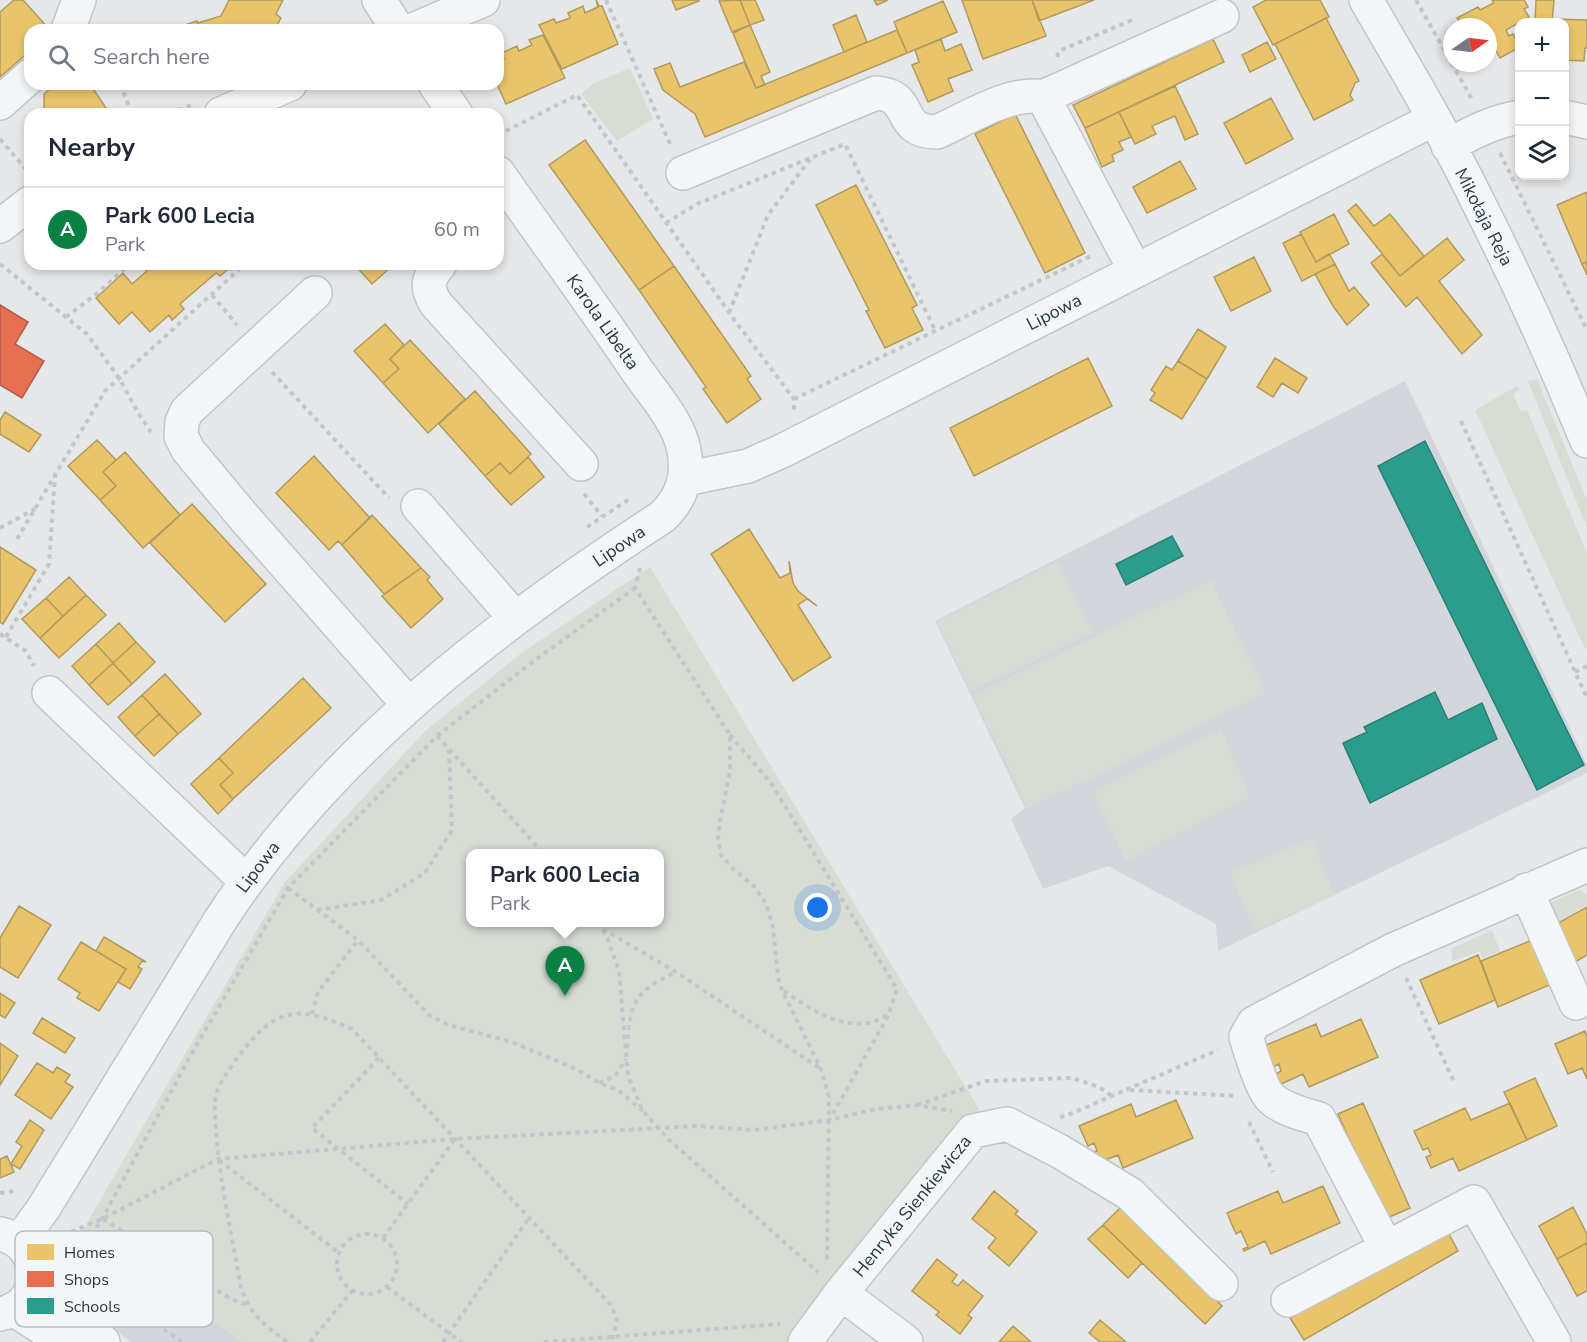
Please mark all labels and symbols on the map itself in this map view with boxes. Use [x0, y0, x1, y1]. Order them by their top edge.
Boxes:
north arrow [1443, 18, 1497, 72]
street label: Mikołaja Reja [1449, 164, 1519, 270]
street label: Karola Libelta [561, 269, 645, 375]
street label: Lipowa [1022, 288, 1086, 336]
street label: Lipowa [588, 520, 650, 572]
street label: Lipowa [231, 836, 285, 898]
your location [803, 893, 832, 922]
pin: A [546, 946, 584, 996]
street label: Henryka Sienkiewicza [847, 1130, 977, 1282]
legend [15, 1231, 213, 1327]
text: Homes [64, 1242, 115, 1264]
text: Shops [64, 1269, 109, 1291]
text: Schools [64, 1296, 120, 1318]

